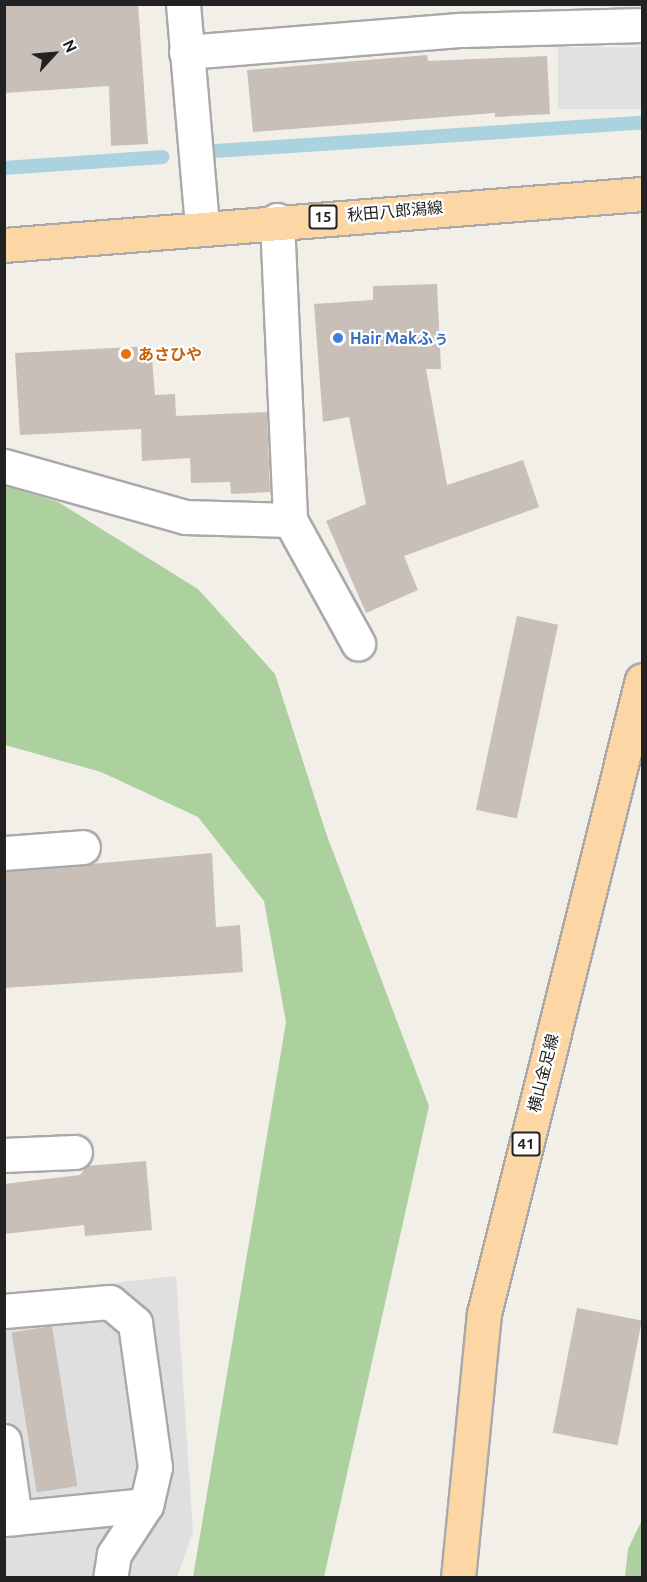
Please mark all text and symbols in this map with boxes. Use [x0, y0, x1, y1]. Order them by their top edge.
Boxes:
north arrow [24, 24, 84, 84]
text: N [59, 37, 81, 55]
street label: 秋田八郎潟線 [346, 197, 444, 225]
road number: 15 [308, 205, 338, 229]
place label: Hair Makふぅ [350, 328, 449, 348]
marker: Hair Makふぅ [331, 331, 345, 345]
place label: あさひや [138, 344, 202, 364]
marker: あさひや [119, 347, 133, 361]
street label: 横山金足線 [524, 1032, 562, 1114]
road number: 41 [511, 1132, 541, 1156]

